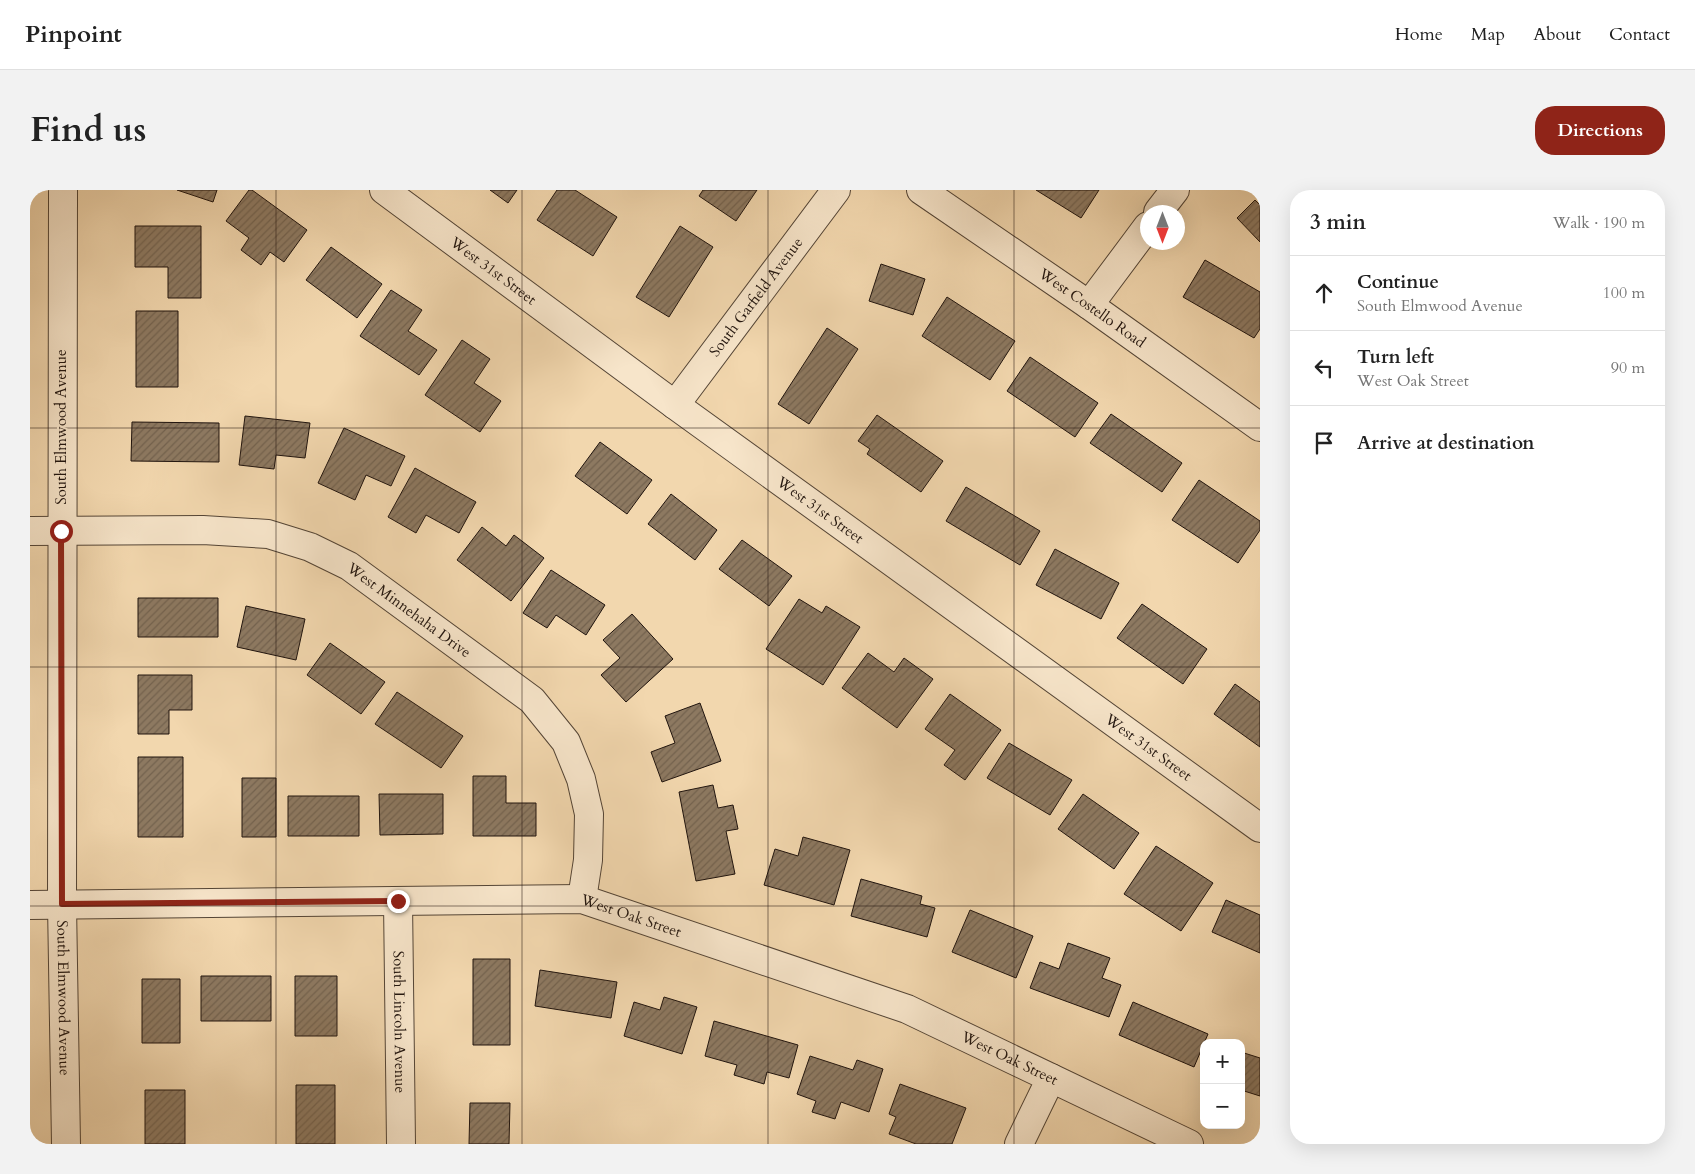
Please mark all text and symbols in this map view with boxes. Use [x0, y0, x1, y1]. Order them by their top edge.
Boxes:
text: Pinpoint [25, 18, 122, 51]
text: Home [1395, 22, 1443, 47]
text: Map [1471, 22, 1505, 47]
text: About [1533, 22, 1581, 47]
text: Contact [1609, 22, 1670, 47]
text: Find us [30, 106, 146, 154]
button: Directions [1535, 106, 1665, 155]
north arrow [1140, 205, 1185, 250]
text: 3 min [1310, 208, 1366, 237]
text: Walk · 190 m [1553, 212, 1645, 234]
street label: West 31st Street [445, 232, 541, 309]
street label: South Garfield Avenue [705, 233, 807, 361]
street label: West Costello Road [1034, 263, 1150, 352]
text: Continue [1357, 269, 1439, 295]
icon: ahead [1310, 279, 1338, 307]
text: 100 m [1603, 282, 1645, 304]
text: South Elmwood Avenue [1357, 295, 1523, 317]
text: Turn left [1357, 344, 1434, 370]
street label: South Elmwood Avenue [51, 349, 71, 505]
icon: left [1310, 354, 1338, 382]
text: 90 m [1611, 357, 1645, 379]
text: West Oak Street [1357, 370, 1469, 392]
icon: arrive [1310, 429, 1338, 457]
text: Arrive at destination [1357, 430, 1534, 456]
street label: West 31st Street [772, 471, 868, 548]
route start [50, 520, 73, 543]
street label: West Minnehaha Drive [342, 557, 475, 662]
street label: West 31st Street [1100, 709, 1196, 786]
street label: West Oak Street [577, 889, 684, 942]
route end [387, 890, 410, 913]
street label: South Elmwood Avenue [52, 920, 75, 1076]
street label: South Lincoln Avenue [389, 951, 410, 1094]
street label: West Oak Street [957, 1026, 1062, 1090]
map controls [1200, 1039, 1245, 1129]
button: + [1200, 1039, 1245, 1084]
button: − [1200, 1084, 1245, 1129]

